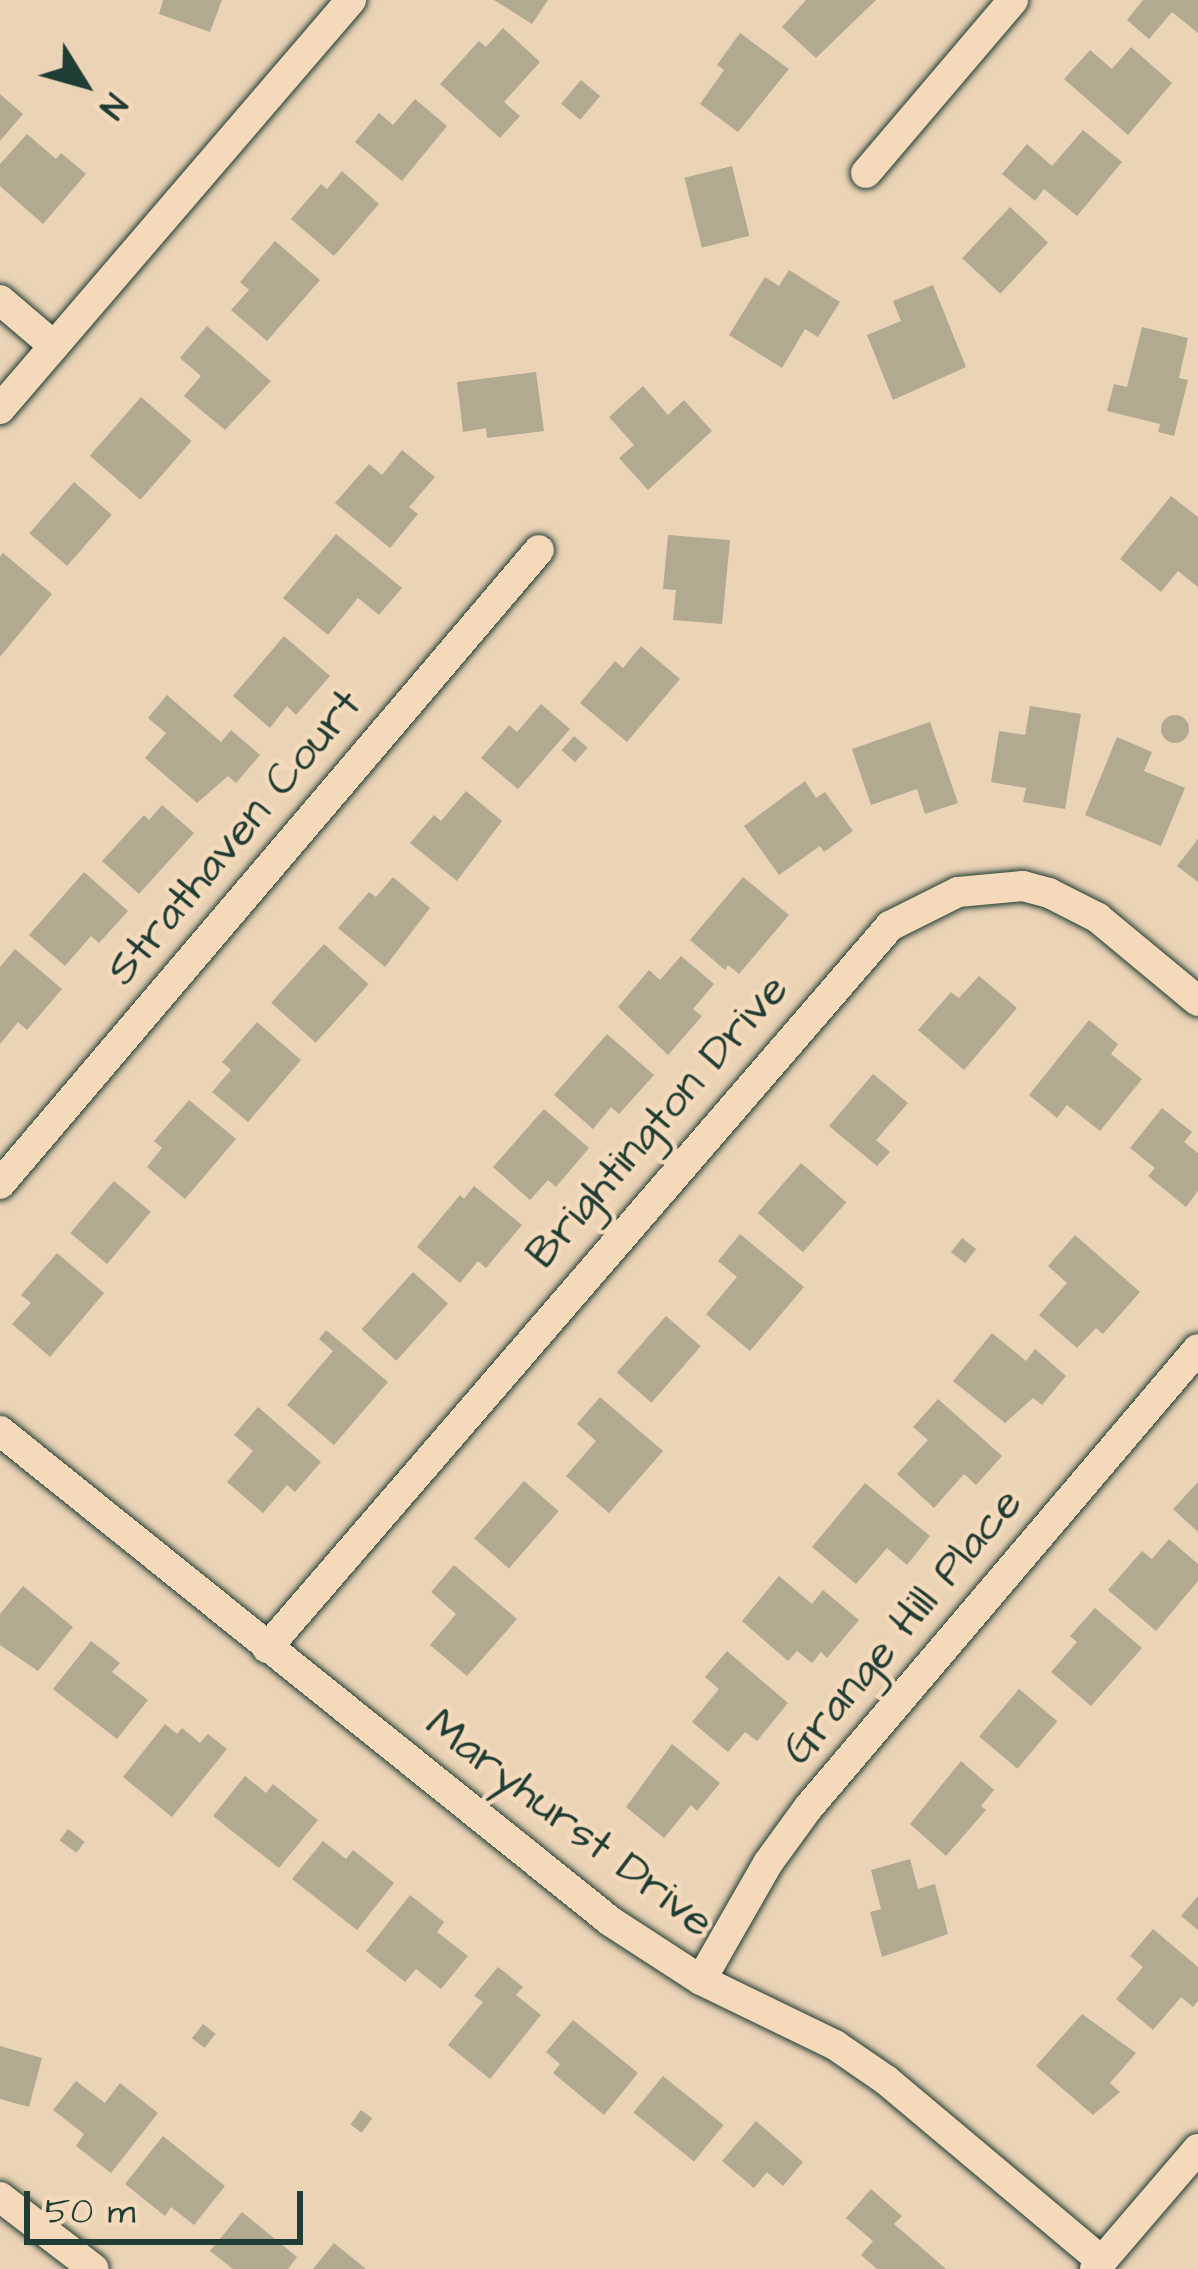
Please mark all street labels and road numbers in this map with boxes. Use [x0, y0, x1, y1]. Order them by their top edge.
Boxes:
street label: Strathaven Court [96, 679, 374, 997]
street label: Brightington Drive [515, 964, 801, 1280]
street label: Grange Hill Place [772, 1478, 1034, 1776]
street label: Maryhurst Drive [414, 1698, 724, 1950]

